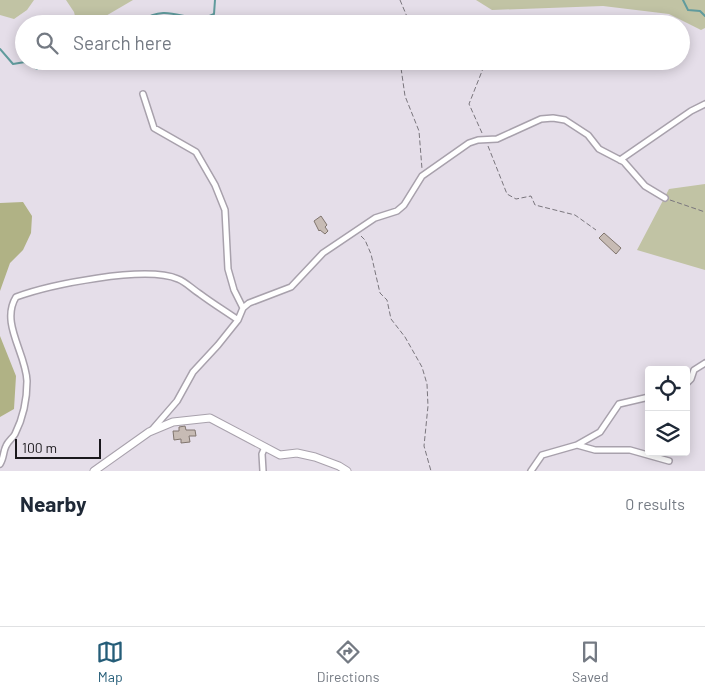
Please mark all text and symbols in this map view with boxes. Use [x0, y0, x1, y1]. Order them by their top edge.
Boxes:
search box [15, 15, 690, 70]
icon: search [33, 29, 61, 57]
text: Search here [73, 31, 172, 54]
map controls [645, 366, 690, 456]
button: locate [645, 366, 690, 411]
button: layers [645, 411, 690, 456]
scale bar [15, 436, 101, 459]
text: 100 m [22, 439, 57, 456]
text: Nearby [20, 491, 86, 516]
text: 0 results [625, 494, 685, 513]
tab: Map [96, 638, 124, 685]
tab: Directions [317, 638, 379, 685]
tab: Saved [572, 638, 609, 685]

